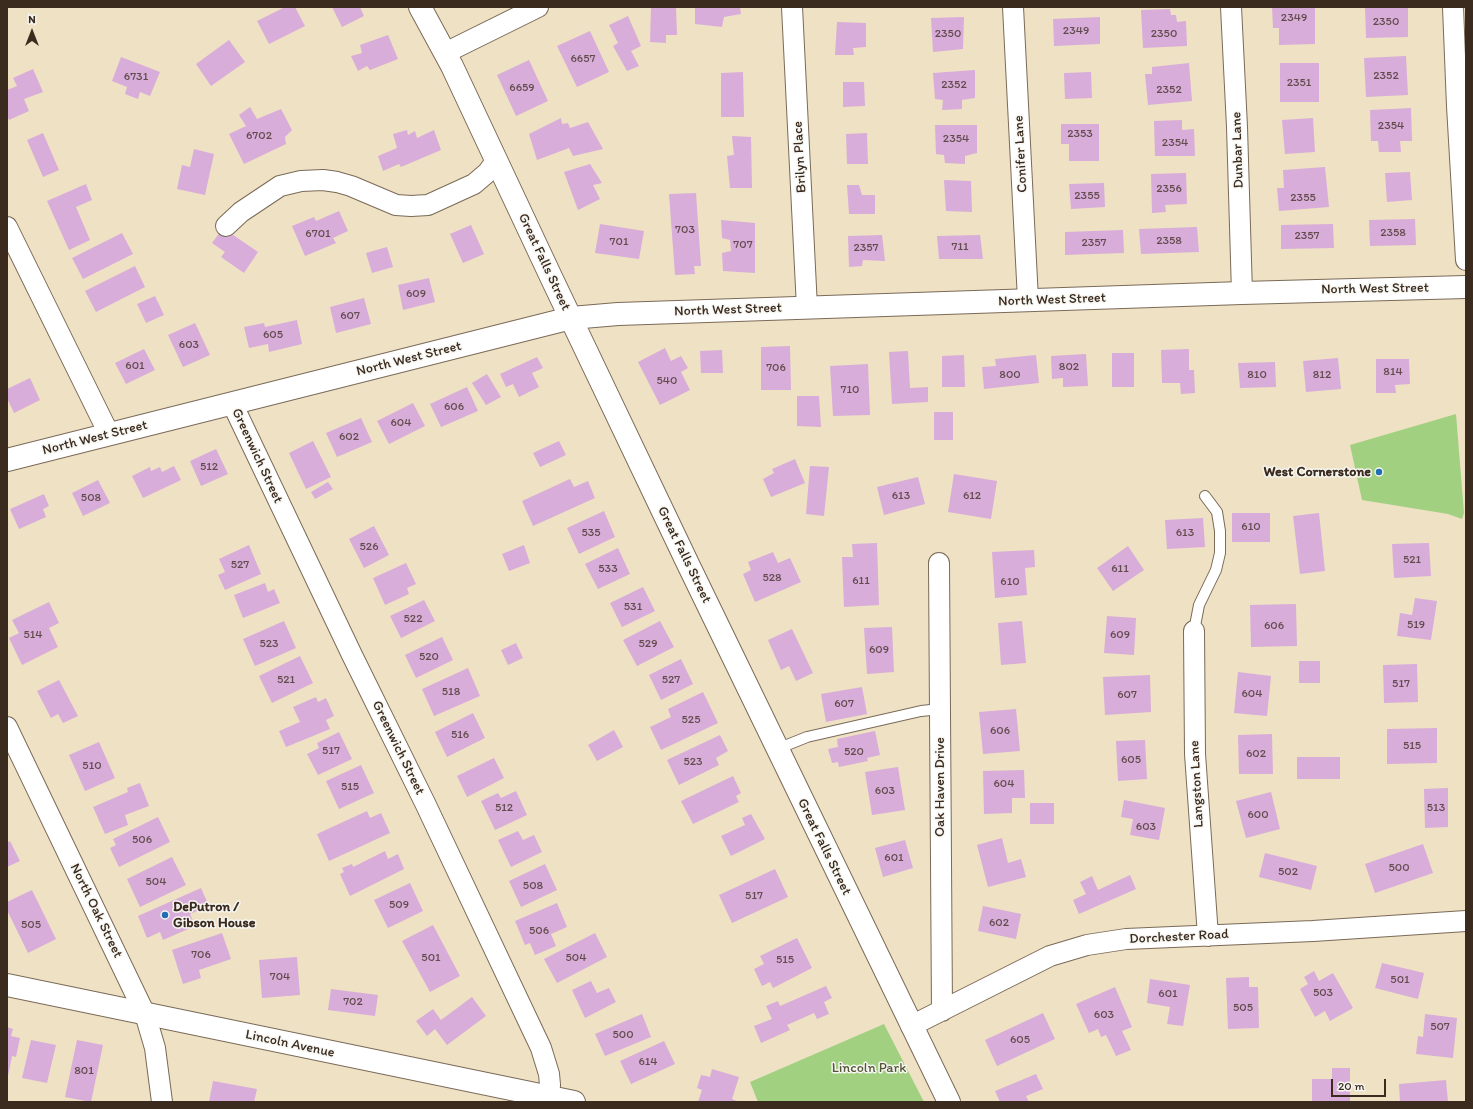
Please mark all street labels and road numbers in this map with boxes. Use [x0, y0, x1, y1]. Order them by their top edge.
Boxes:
street label: Dunbar Lane [1228, 111, 1248, 189]
street label: Conifer Lane [1011, 115, 1031, 193]
street label: Brilyn Place [790, 121, 810, 193]
street label: Great Falls Street [514, 211, 574, 313]
street label: North West Street [1321, 280, 1429, 298]
street label: North West Street [998, 290, 1106, 310]
street label: North West Street [674, 300, 782, 320]
street label: North West Street [355, 338, 463, 380]
street label: Greenwich Street [228, 406, 286, 506]
street label: North West Street [41, 417, 149, 459]
street label: Great Falls Street [653, 504, 715, 606]
street label: Greenwich Street [368, 698, 428, 798]
street label: Oak Haven Drive [932, 737, 948, 837]
street label: Langston Lane [1186, 740, 1208, 828]
street label: Great Falls Street [793, 796, 855, 898]
street label: North Oak Street [66, 861, 126, 961]
street label: Dorchester Road [1129, 926, 1229, 948]
street label: Lincoln Avenue [244, 1026, 336, 1062]

